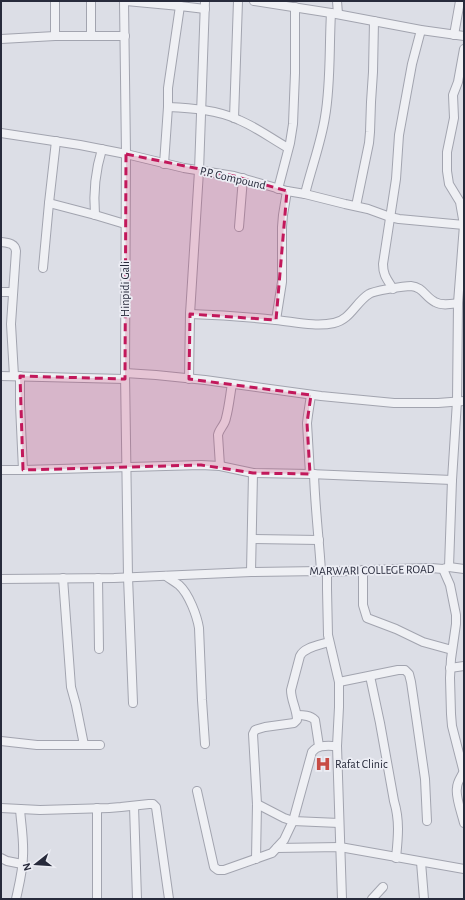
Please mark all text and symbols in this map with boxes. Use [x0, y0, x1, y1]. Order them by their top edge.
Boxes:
street label: P.P. Compound [199, 165, 267, 191]
street label: Hinpidi Gali [119, 261, 131, 317]
street label: MARWARI COLLEGE ROAD [309, 563, 435, 577]
hospital icon: Rafat Clinic [314, 755, 332, 773]
place label: Rafat Clinic [335, 758, 388, 770]
north arrow [16, 844, 56, 884]
text: N [21, 862, 33, 872]

